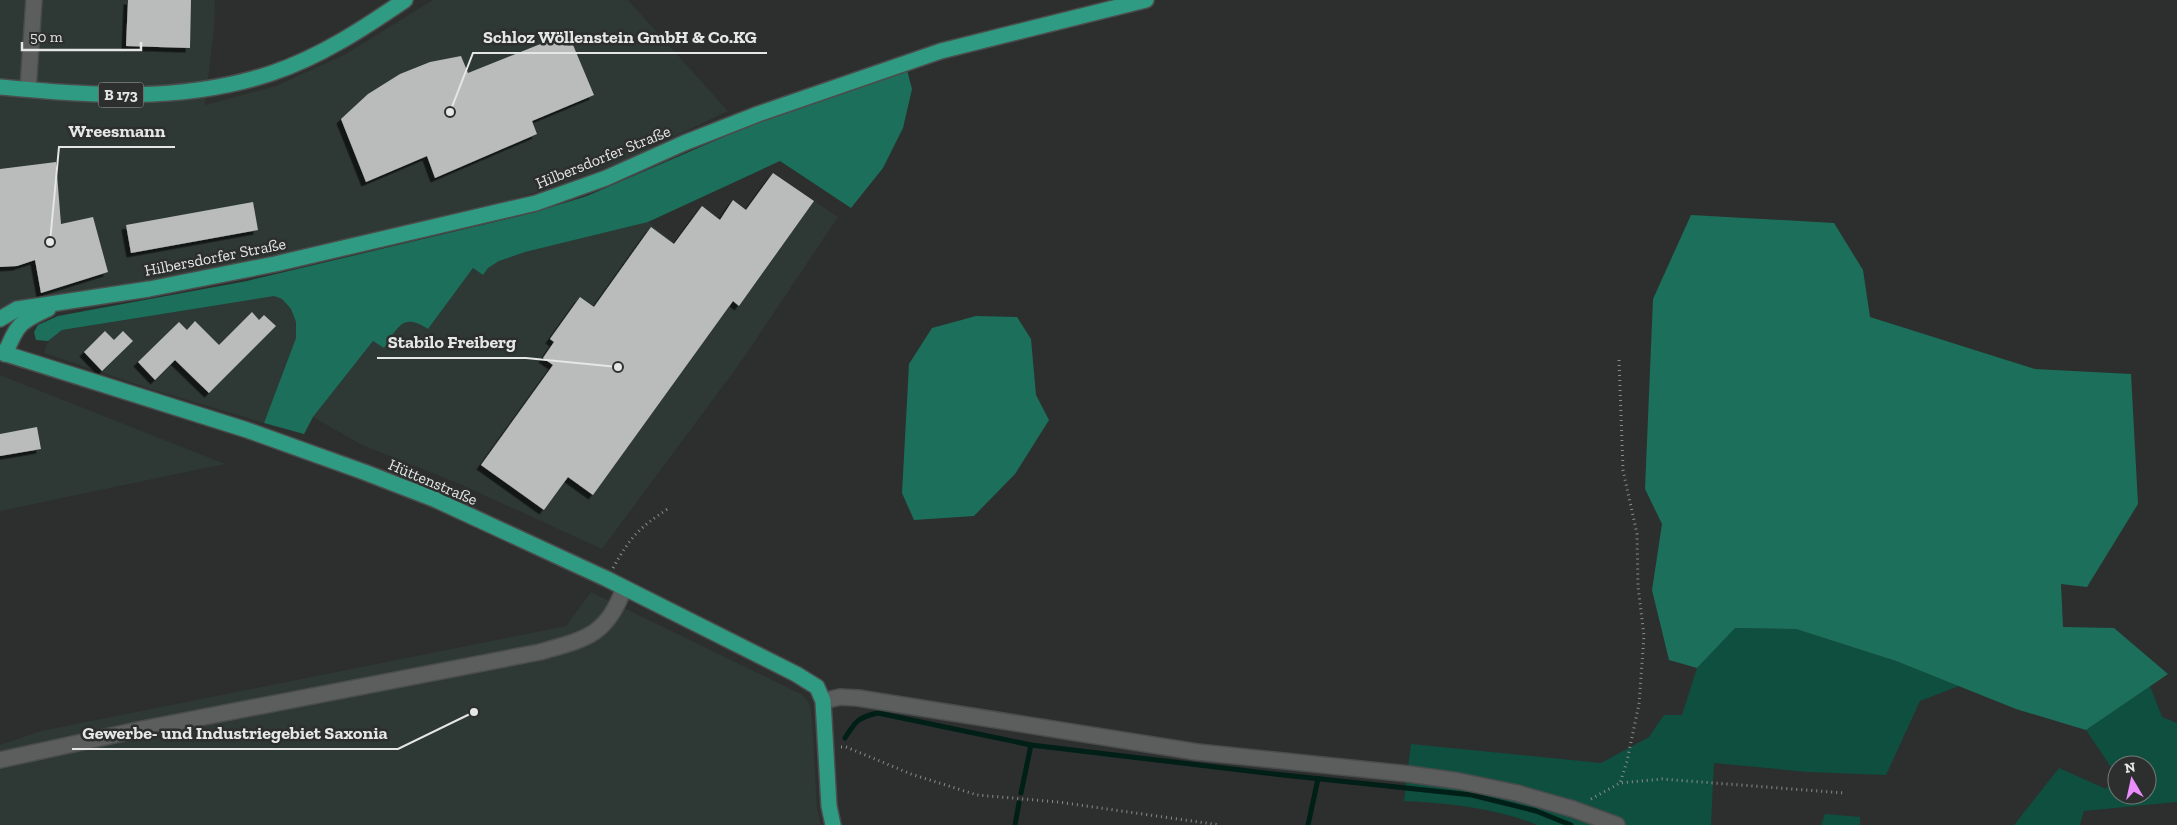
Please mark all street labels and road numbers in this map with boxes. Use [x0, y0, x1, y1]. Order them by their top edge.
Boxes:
road number: B 173 [98, 82, 144, 108]
street label: Hilbersdorfer Straße [533, 121, 673, 193]
street label: Hilbersdorfer Straße [143, 234, 287, 280]
street label: Hüttenstraße [386, 455, 480, 509]

